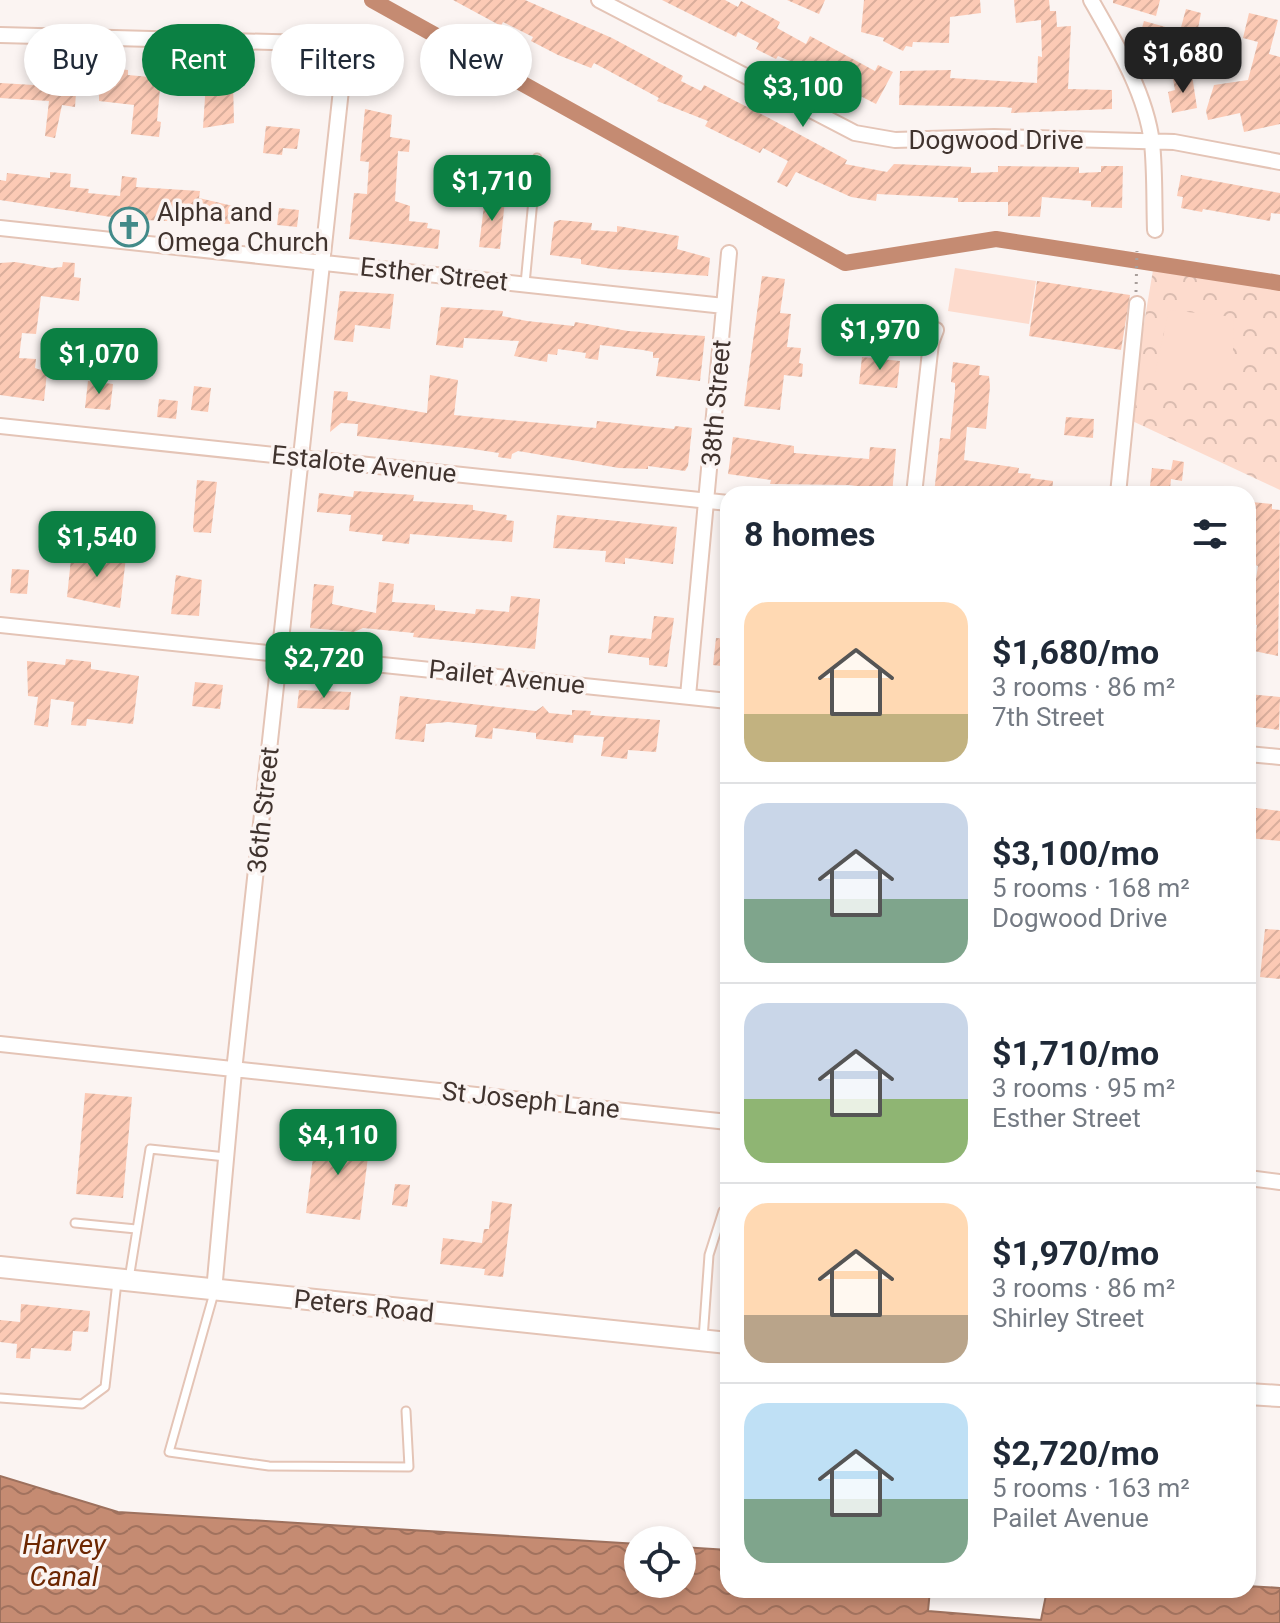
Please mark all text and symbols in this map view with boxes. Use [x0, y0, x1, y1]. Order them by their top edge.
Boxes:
chip: Buy [24, 24, 126, 96]
chip: Rent [142, 24, 255, 96]
chip: Filters [271, 24, 404, 96]
chip: New [420, 24, 532, 96]
pin: $1,680 [1118, 27, 1248, 95]
text: $1,680 [1143, 38, 1223, 68]
pin: $3,100 [738, 61, 868, 129]
text: $3,100 [763, 72, 843, 102]
street label: Dogwood Drive [908, 125, 1084, 155]
pin: $1,710 [427, 155, 557, 223]
text: $1,710 [452, 166, 532, 196]
place label: Alpha and Omega Church [157, 197, 329, 257]
church icon: Alpha and Omega Church [108, 206, 150, 248]
street label: Esther Street [359, 251, 509, 297]
pin: $1,970 [815, 304, 945, 372]
text: $1,970 [840, 315, 920, 345]
pin: $1,070 [34, 328, 164, 396]
street label: 38th Street [696, 338, 736, 468]
text: $1,070 [59, 339, 139, 369]
street label: Estalote Avenue [270, 439, 458, 489]
pin: $1,540 [32, 511, 162, 579]
icon: filters [1188, 512, 1232, 556]
text: 8 homes [744, 514, 875, 554]
text: $1,540 [57, 522, 137, 552]
pin: $2,720 [259, 632, 389, 700]
text: $1,680/mo [992, 632, 1159, 672]
icon: home [808, 634, 904, 730]
text: $2,720 [284, 643, 364, 673]
street label: Pailet Avenue [427, 654, 587, 700]
text: 3 rooms · 86 m² [992, 672, 1175, 702]
text: 7th Street [992, 702, 1104, 732]
street label: 36th Street [241, 745, 285, 875]
text: $3,100/mo [992, 833, 1159, 873]
icon: home [808, 835, 904, 931]
text: 5 rooms · 168 m² [992, 873, 1190, 903]
text: Dogwood Drive [992, 903, 1167, 933]
text: $1,710/mo [992, 1033, 1159, 1073]
icon: home [808, 1035, 904, 1131]
text: 3 rooms · 95 m² [992, 1073, 1175, 1103]
street label: St Joseph Lane [441, 1076, 621, 1124]
text: Esther Street [992, 1103, 1141, 1133]
pin: $4,110 [273, 1109, 403, 1177]
text: $4,110 [298, 1120, 378, 1150]
text: $1,970/mo [992, 1233, 1159, 1273]
icon: home [808, 1235, 904, 1331]
text: 3 rooms · 86 m² [992, 1273, 1175, 1303]
street label: Peters Road [292, 1284, 436, 1328]
text: Shirley Street [992, 1303, 1144, 1333]
text: $2,720/mo [992, 1433, 1159, 1473]
icon: home [808, 1435, 904, 1531]
text: 5 rooms · 163 m² [992, 1473, 1190, 1503]
text: Pailet Avenue [992, 1503, 1149, 1533]
map controls [624, 1526, 696, 1598]
button: locate [624, 1526, 696, 1598]
water label: Harvey Canal [22, 1528, 107, 1593]

